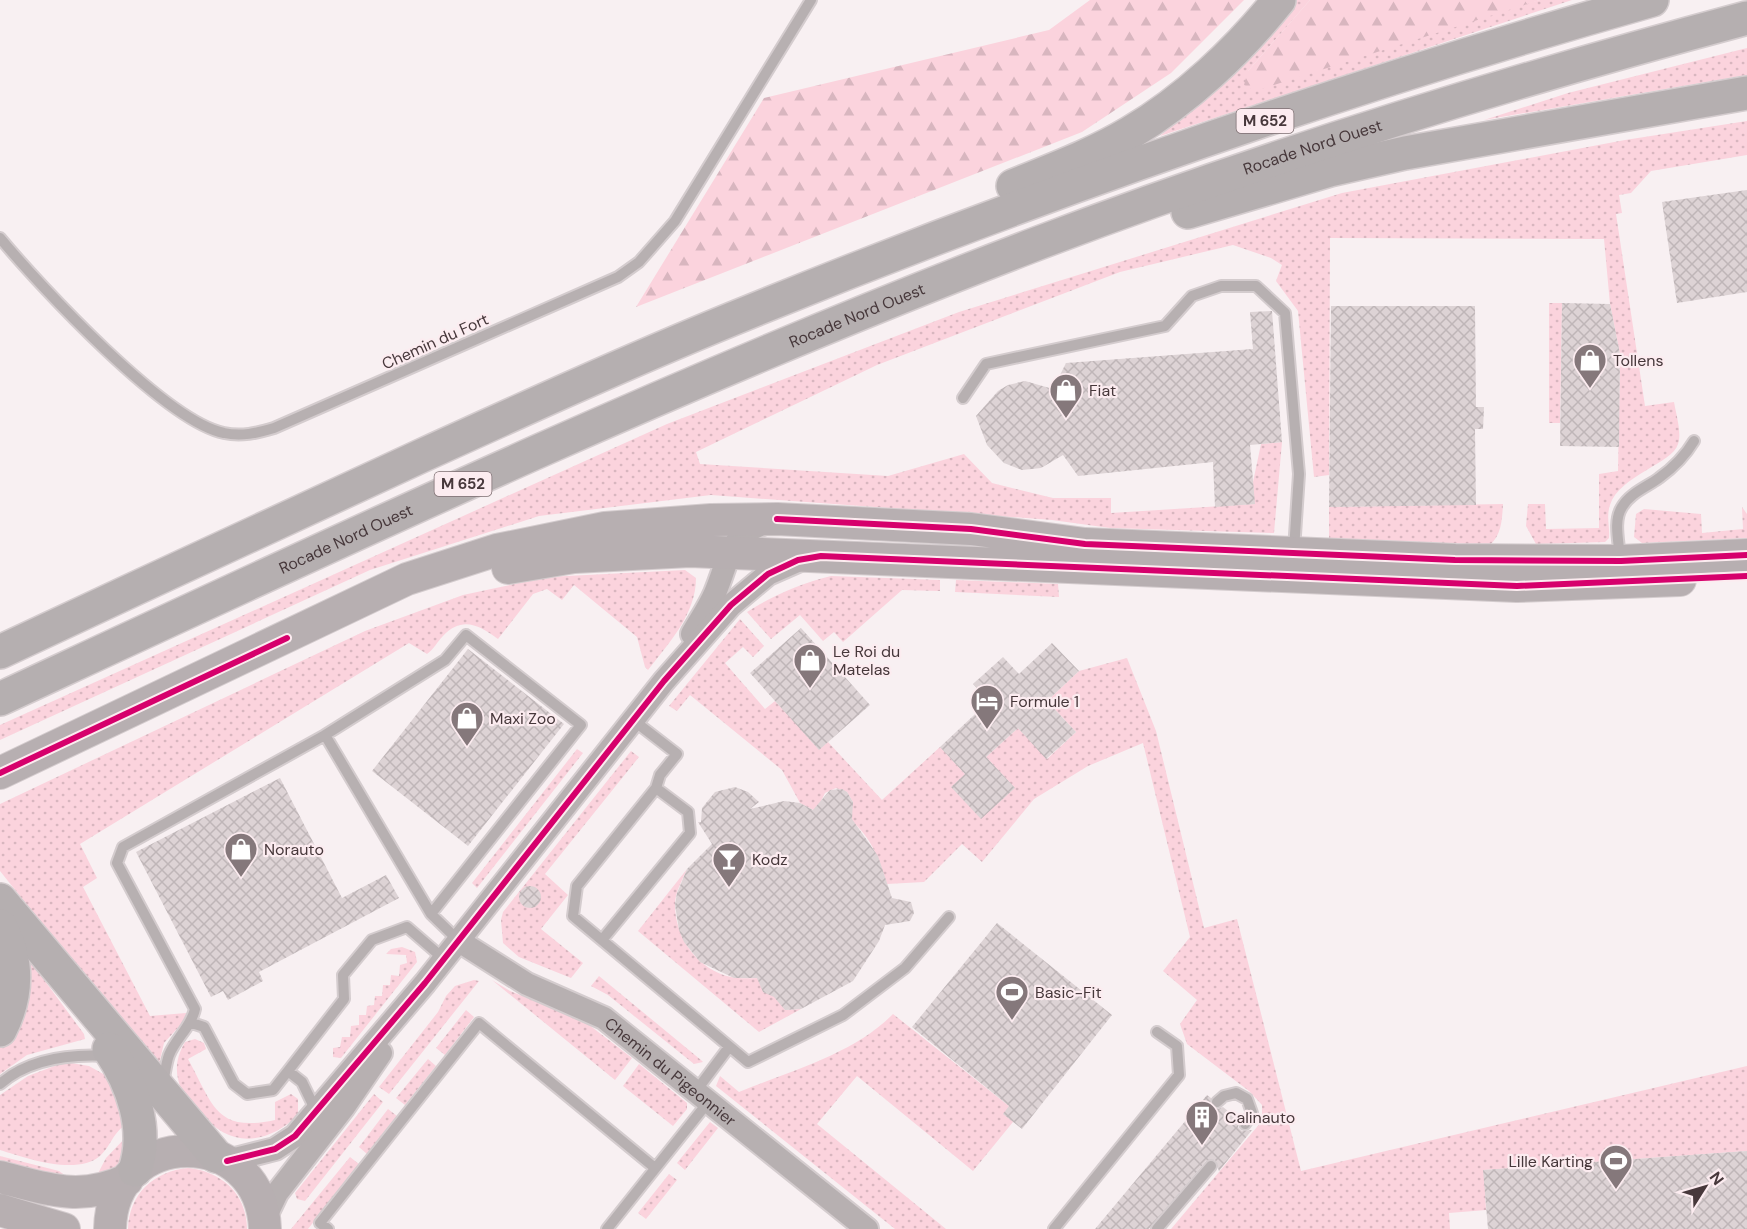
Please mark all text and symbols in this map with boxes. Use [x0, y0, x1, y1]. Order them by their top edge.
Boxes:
road number: M 652 [1236, 109, 1294, 133]
street label: Rocade Nord Ouest [1240, 115, 1385, 180]
street label: Rocade Nord Ouest [786, 278, 928, 353]
street label: Chemin du Fort [379, 309, 492, 374]
shop icon: Tollens [1572, 342, 1608, 389]
place label: Tollens [1613, 350, 1663, 371]
shop icon: Fiat [1048, 372, 1084, 419]
place label: Fiat [1089, 380, 1116, 401]
road number: M 652 [434, 472, 492, 496]
street label: Rocade Nord Ouest [276, 499, 416, 579]
place label: Le Roi du Matelas [833, 641, 900, 680]
shop icon: Le Roi du Matelas [792, 642, 828, 689]
hotel icon: Formule 1 [969, 683, 1005, 730]
place label: Formule 1 [1010, 691, 1079, 712]
shop icon: Maxi Zoo [449, 700, 485, 747]
place label: Maxi Zoo [490, 708, 556, 729]
shop icon: Norauto [223, 831, 259, 878]
place label: Norauto [264, 839, 324, 860]
bar icon: Kodz [711, 841, 747, 888]
place label: Kodz [752, 849, 788, 870]
sports icon: Basic-Fit [994, 974, 1030, 1021]
place label: Basic-Fit [1035, 982, 1102, 1003]
street label: Chemin du Pigeonnier [600, 1013, 740, 1131]
building icon: Calinauto [1184, 1099, 1220, 1146]
place label: Calinauto [1225, 1107, 1295, 1128]
sports icon: Lille Karting [1598, 1143, 1634, 1190]
place label: Lille Karting [1508, 1151, 1593, 1172]
north arrow [1675, 1157, 1735, 1217]
text: N [1705, 1167, 1728, 1189]

